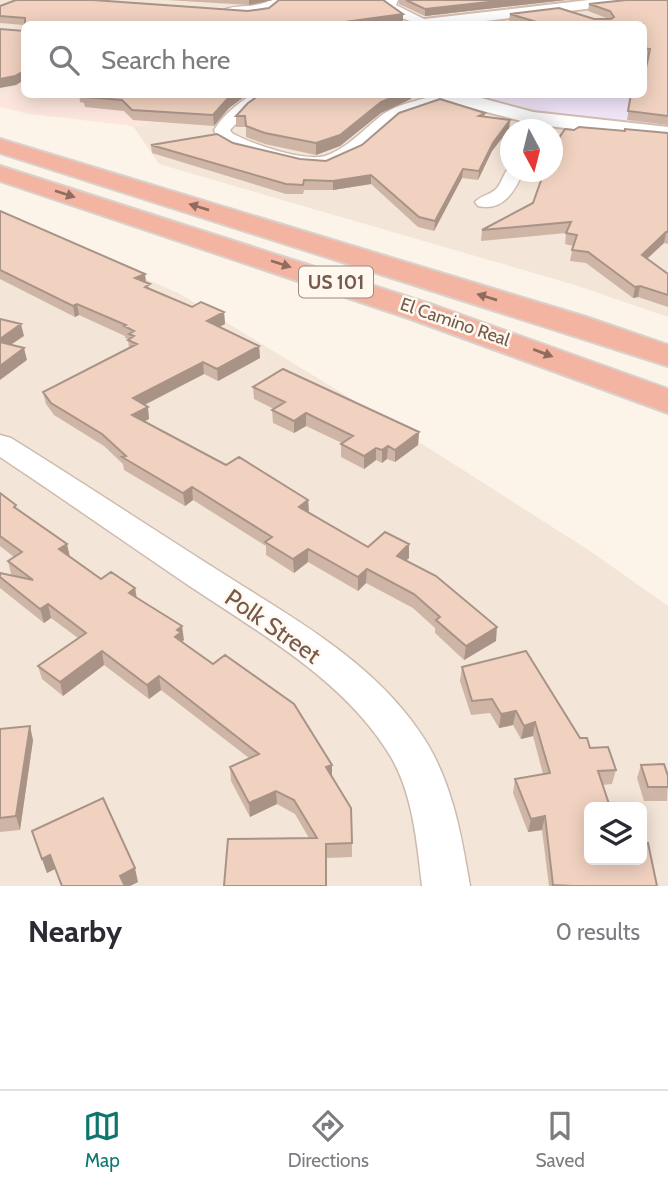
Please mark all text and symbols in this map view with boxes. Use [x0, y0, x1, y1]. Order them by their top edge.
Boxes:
search box [21, 21, 647, 98]
icon: search [45, 41, 83, 79]
text: Search here [101, 44, 230, 76]
north arrow [500, 119, 563, 182]
one-way arrow [55, 190, 76, 200]
one-way arrow [188, 202, 209, 212]
one-way arrow [271, 260, 292, 270]
road number: US 101 [299, 266, 373, 298]
one-way arrow [476, 291, 497, 301]
street label: El Camino Real [397, 293, 513, 351]
one-way arrow [533, 348, 554, 359]
street label: Polk Street [220, 583, 326, 669]
map controls [584, 802, 647, 865]
button: layers [584, 802, 647, 865]
text: Nearby [28, 913, 122, 950]
text: 0 results [556, 918, 640, 946]
tab: Map [83, 1107, 121, 1172]
tab: Directions [288, 1107, 369, 1172]
tab: Saved [535, 1107, 585, 1172]

